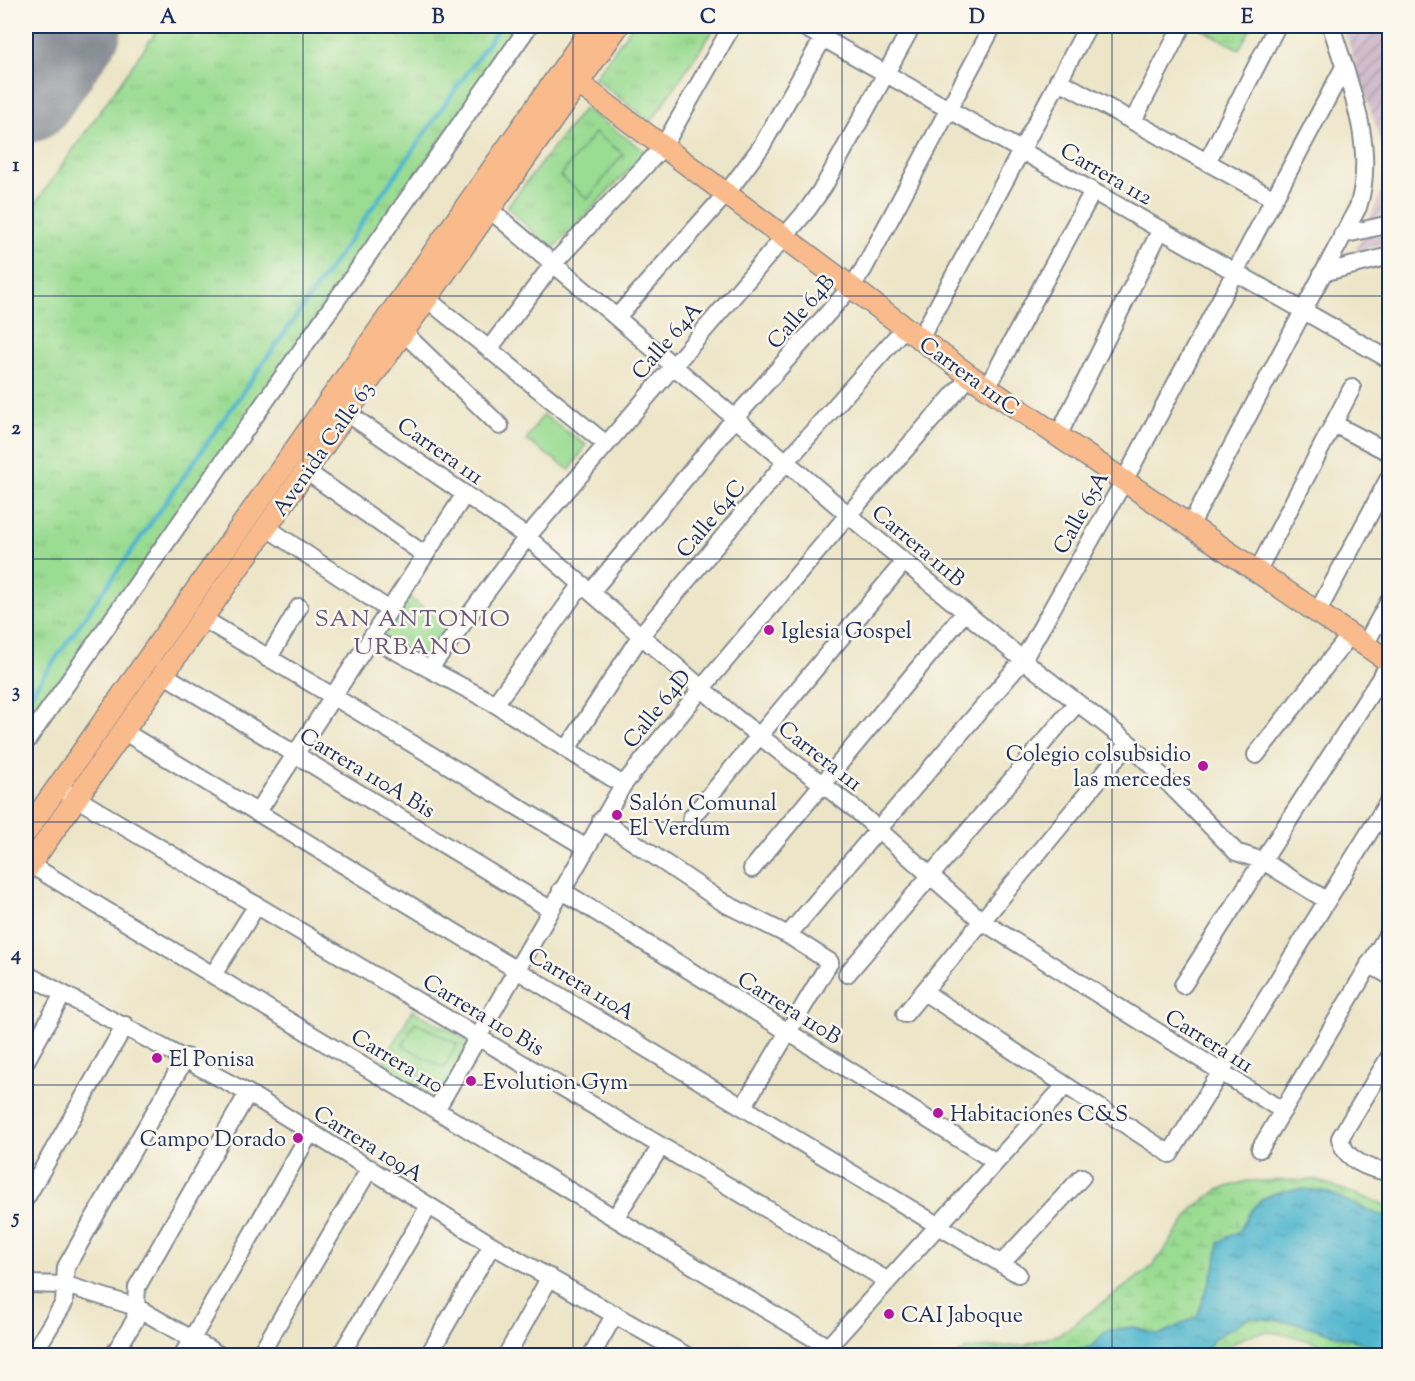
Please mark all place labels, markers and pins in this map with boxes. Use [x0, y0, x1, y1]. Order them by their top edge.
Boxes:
place label: Iglesia Gospel [781, 617, 912, 649]
marker: Iglesia Gospel [762, 623, 776, 637]
place label: Colegio colsubsidio las mercedes [1006, 740, 1191, 797]
marker: Colegio colsubsidio las mercedes [1196, 759, 1210, 773]
place label: Salón Comunal El Verdum [629, 789, 777, 846]
marker: Salón Comunal El Verdum [610, 808, 624, 822]
place label: El Ponisa [169, 1045, 255, 1077]
marker: El Ponisa [150, 1051, 164, 1065]
place label: Evolution Gym [483, 1068, 628, 1100]
marker: Evolution Gym [464, 1074, 478, 1088]
place label: Habitaciones C&S [950, 1100, 1128, 1132]
marker: Habitaciones C&S [931, 1106, 945, 1120]
place label: Campo Dorado [140, 1125, 286, 1157]
marker: Campo Dorado [291, 1131, 305, 1145]
place label: CAI Jaboque [901, 1301, 1023, 1333]
marker: CAI Jaboque [882, 1307, 896, 1321]

